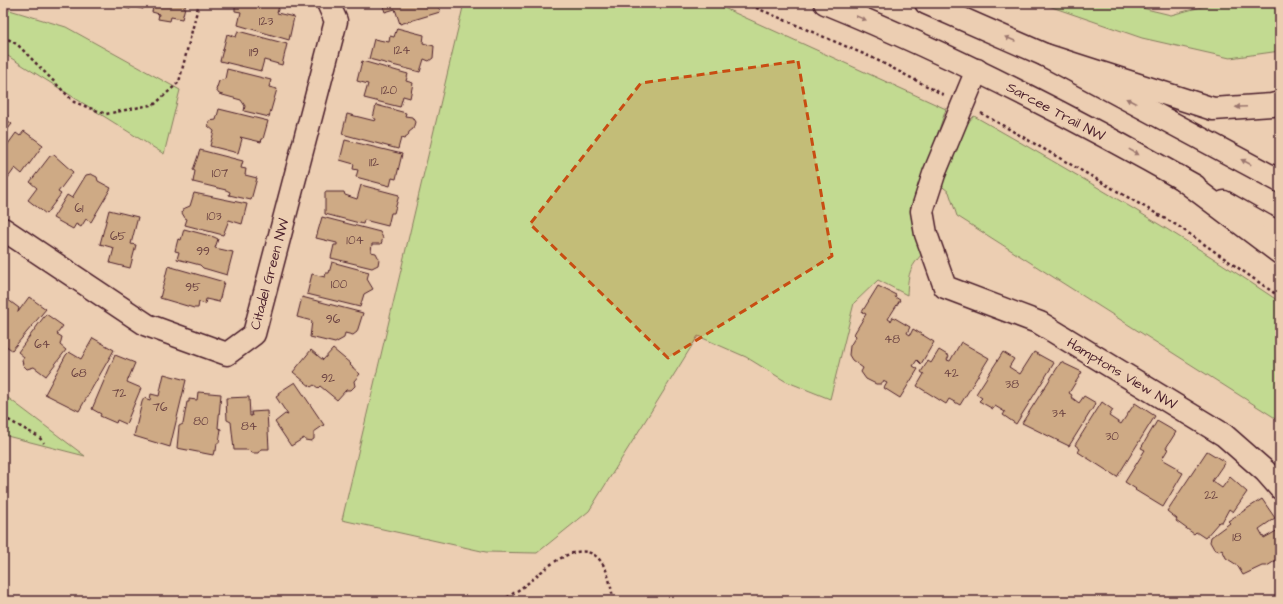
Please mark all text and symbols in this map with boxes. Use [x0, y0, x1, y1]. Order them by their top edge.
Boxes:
house number: 123 [259, 13, 273, 30]
one-way arrow [855, 15, 867, 21]
one-way arrow [1004, 36, 1015, 42]
house number: 124 [394, 42, 410, 59]
house number: 119 [249, 44, 259, 61]
street label: Sarcee Trail NW [1003, 77, 1108, 146]
house number: 120 [381, 82, 397, 99]
one-way arrow [1125, 97, 1137, 104]
one-way arrow [1234, 104, 1247, 110]
one-way arrow [1128, 148, 1139, 155]
house number: 112 [369, 154, 379, 171]
one-way arrow [1240, 159, 1251, 166]
house number: 107 [212, 165, 229, 182]
house number: 61 [74, 200, 84, 217]
house number: 103 [206, 208, 222, 225]
street label: Citadel Green NW [245, 216, 294, 332]
house number: 65 [110, 228, 127, 245]
house number: 104 [346, 232, 364, 249]
house number: 99 [196, 243, 210, 260]
house number: 100 [331, 276, 348, 293]
house number: 95 [185, 279, 201, 296]
house number: 96 [326, 311, 341, 328]
house number: 48 [884, 331, 900, 348]
street label: Hamptons View NW [1063, 333, 1180, 415]
house number: 64 [34, 336, 50, 353]
house number: 68 [71, 365, 87, 382]
house number: 42 [943, 365, 959, 382]
house number: 92 [321, 370, 335, 387]
house number: 38 [1005, 376, 1019, 393]
house number: 72 [112, 385, 126, 402]
house number: 76 [153, 399, 168, 416]
house number: 34 [1052, 405, 1066, 422]
house number: 80 [193, 413, 209, 430]
house number: 84 [241, 418, 257, 435]
house number: 30 [1105, 428, 1119, 445]
house number: 22 [1204, 487, 1218, 504]
house number: 18 [1232, 529, 1242, 546]

